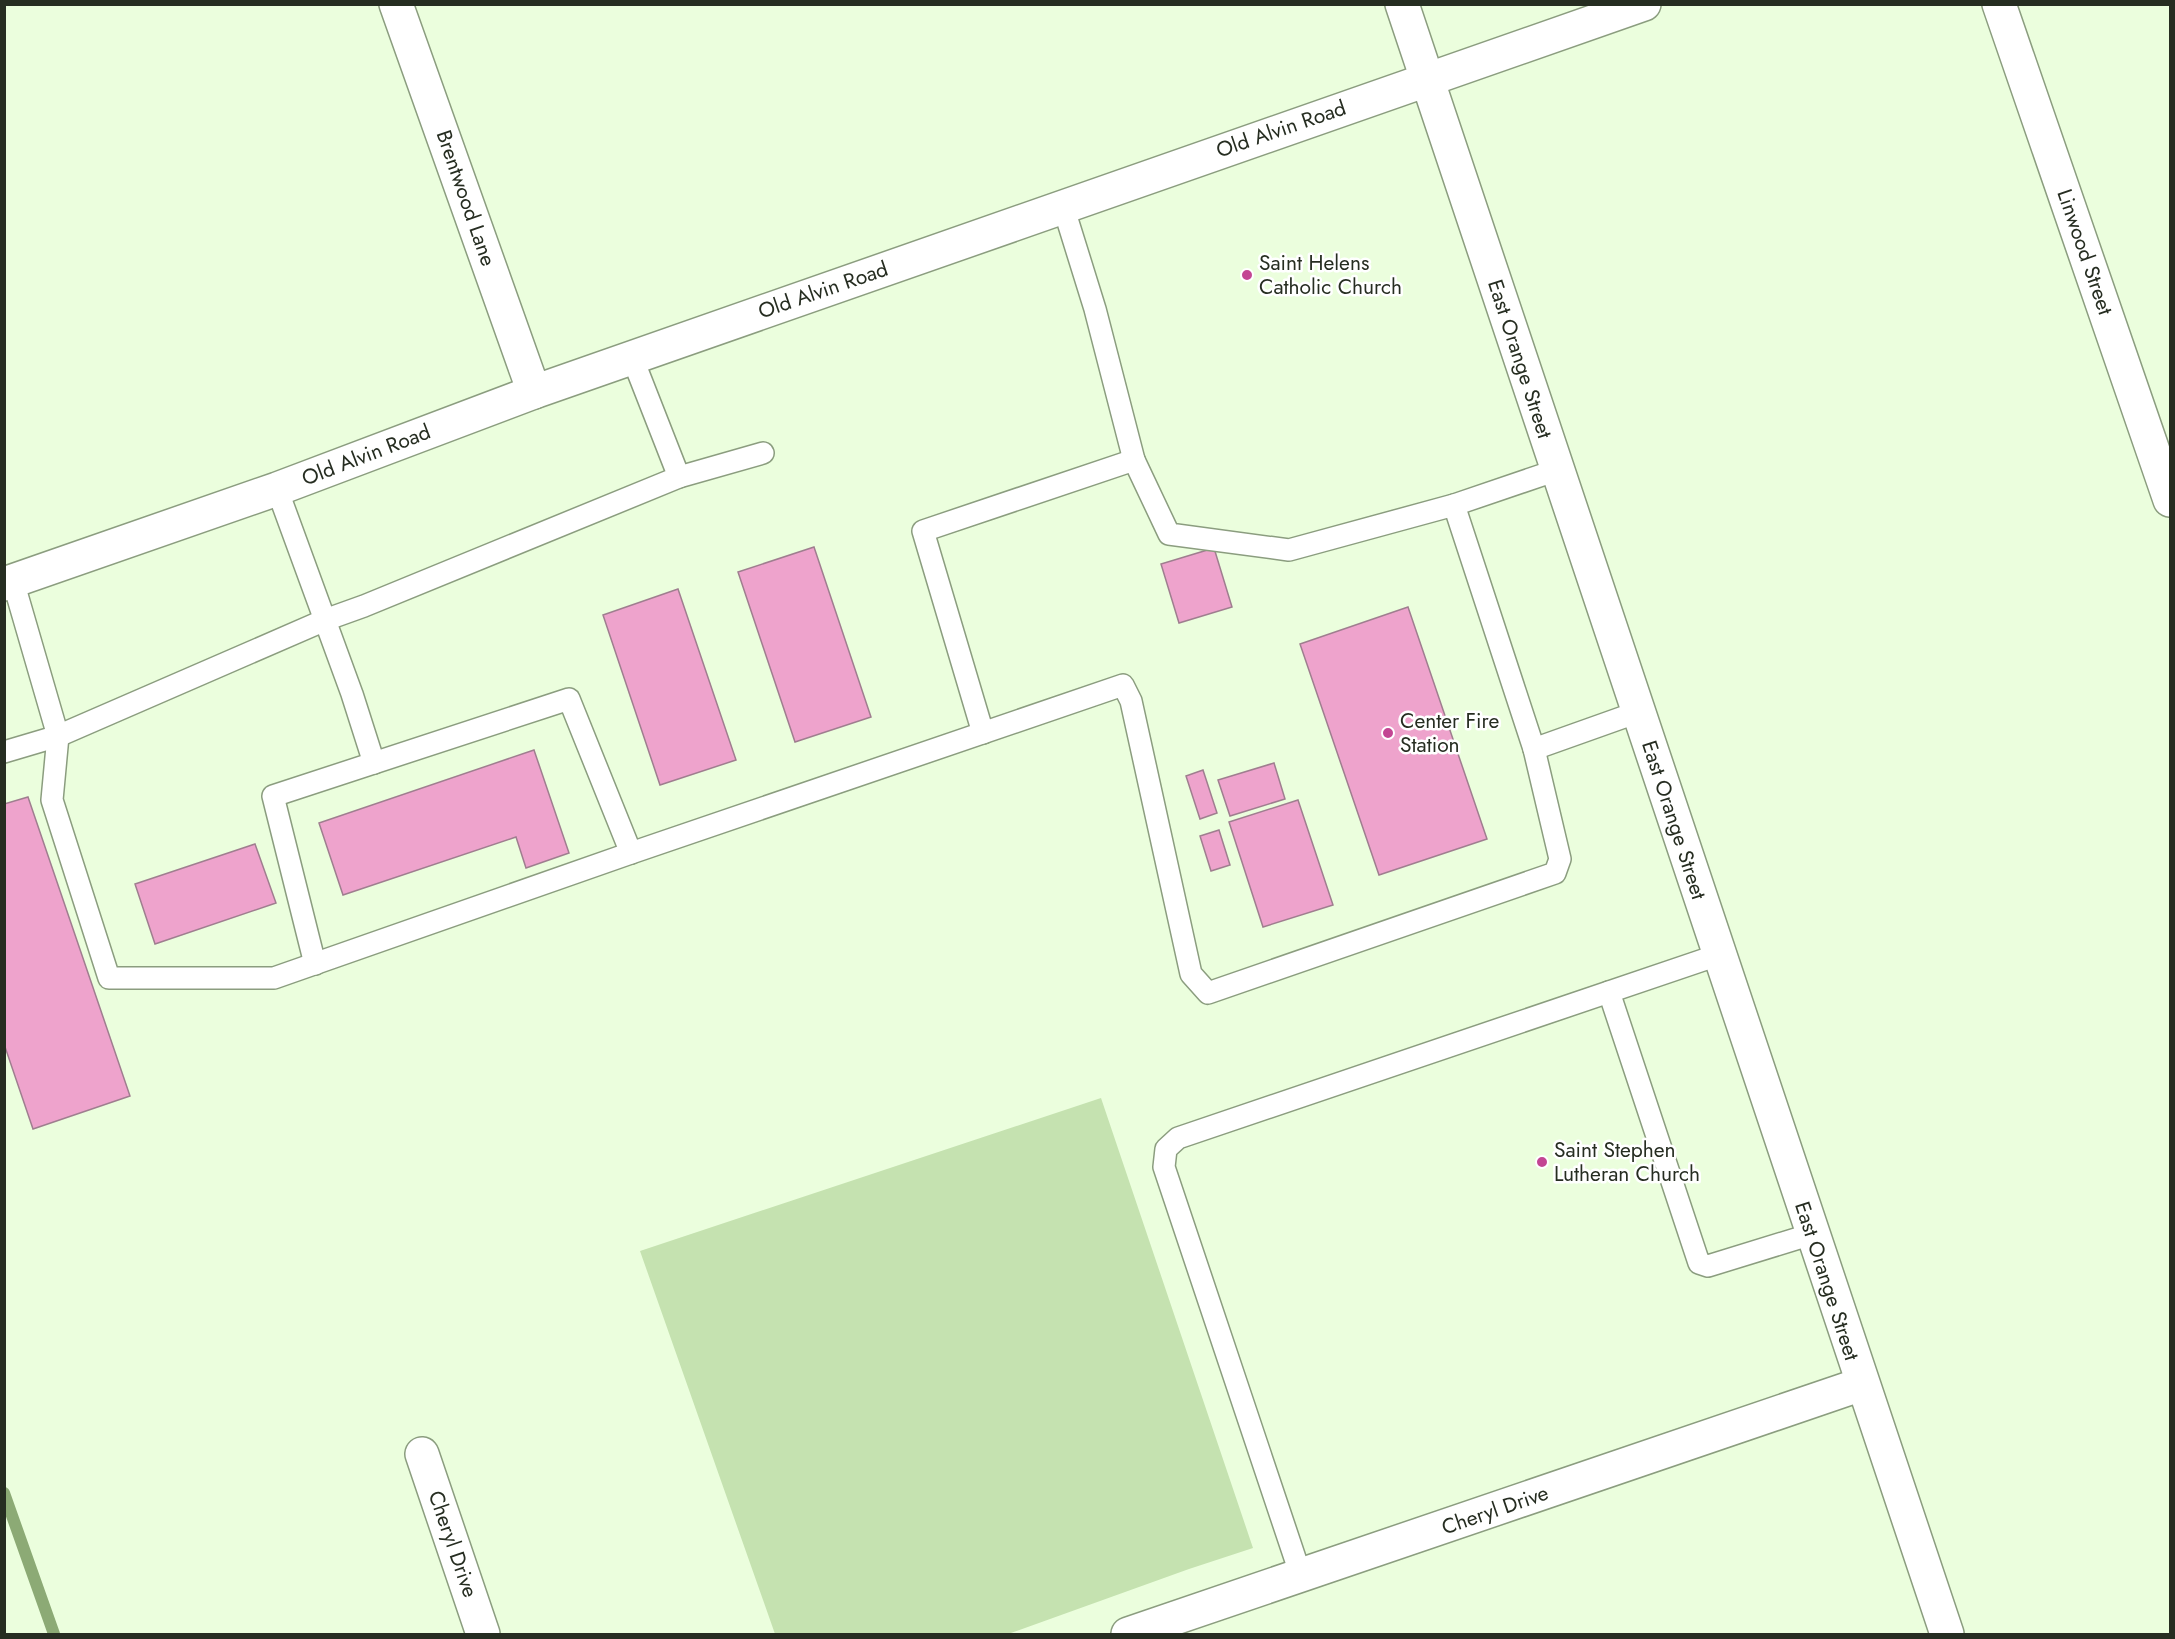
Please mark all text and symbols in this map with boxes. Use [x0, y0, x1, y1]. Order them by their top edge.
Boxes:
street label: Old Alvin Road [1212, 93, 1350, 165]
street label: Brentwood Lane [429, 126, 503, 270]
street label: Linwood Street [2049, 185, 2121, 319]
place label: Saint Helens Catholic Church [1259, 248, 1402, 302]
street label: Old Alvin Road [754, 254, 892, 326]
marker: Saint Helens Catholic Church [1240, 268, 1254, 282]
street label: East Orange Street [1480, 276, 1560, 442]
street label: Old Alvin Road [297, 417, 435, 493]
place label: Center Fire Station [1400, 706, 1499, 760]
marker: Center Fire Station [1381, 726, 1395, 740]
street label: East Orange Street [1634, 737, 1714, 903]
place label: Saint Stephen Lutheran Church [1554, 1135, 1700, 1189]
marker: Saint Stephen Lutheran Church [1535, 1155, 1549, 1169]
street label: East Orange Street [1787, 1198, 1867, 1364]
street label: Cheryl Drive [1438, 1478, 1553, 1542]
street label: Cheryl Drive [421, 1487, 485, 1602]

